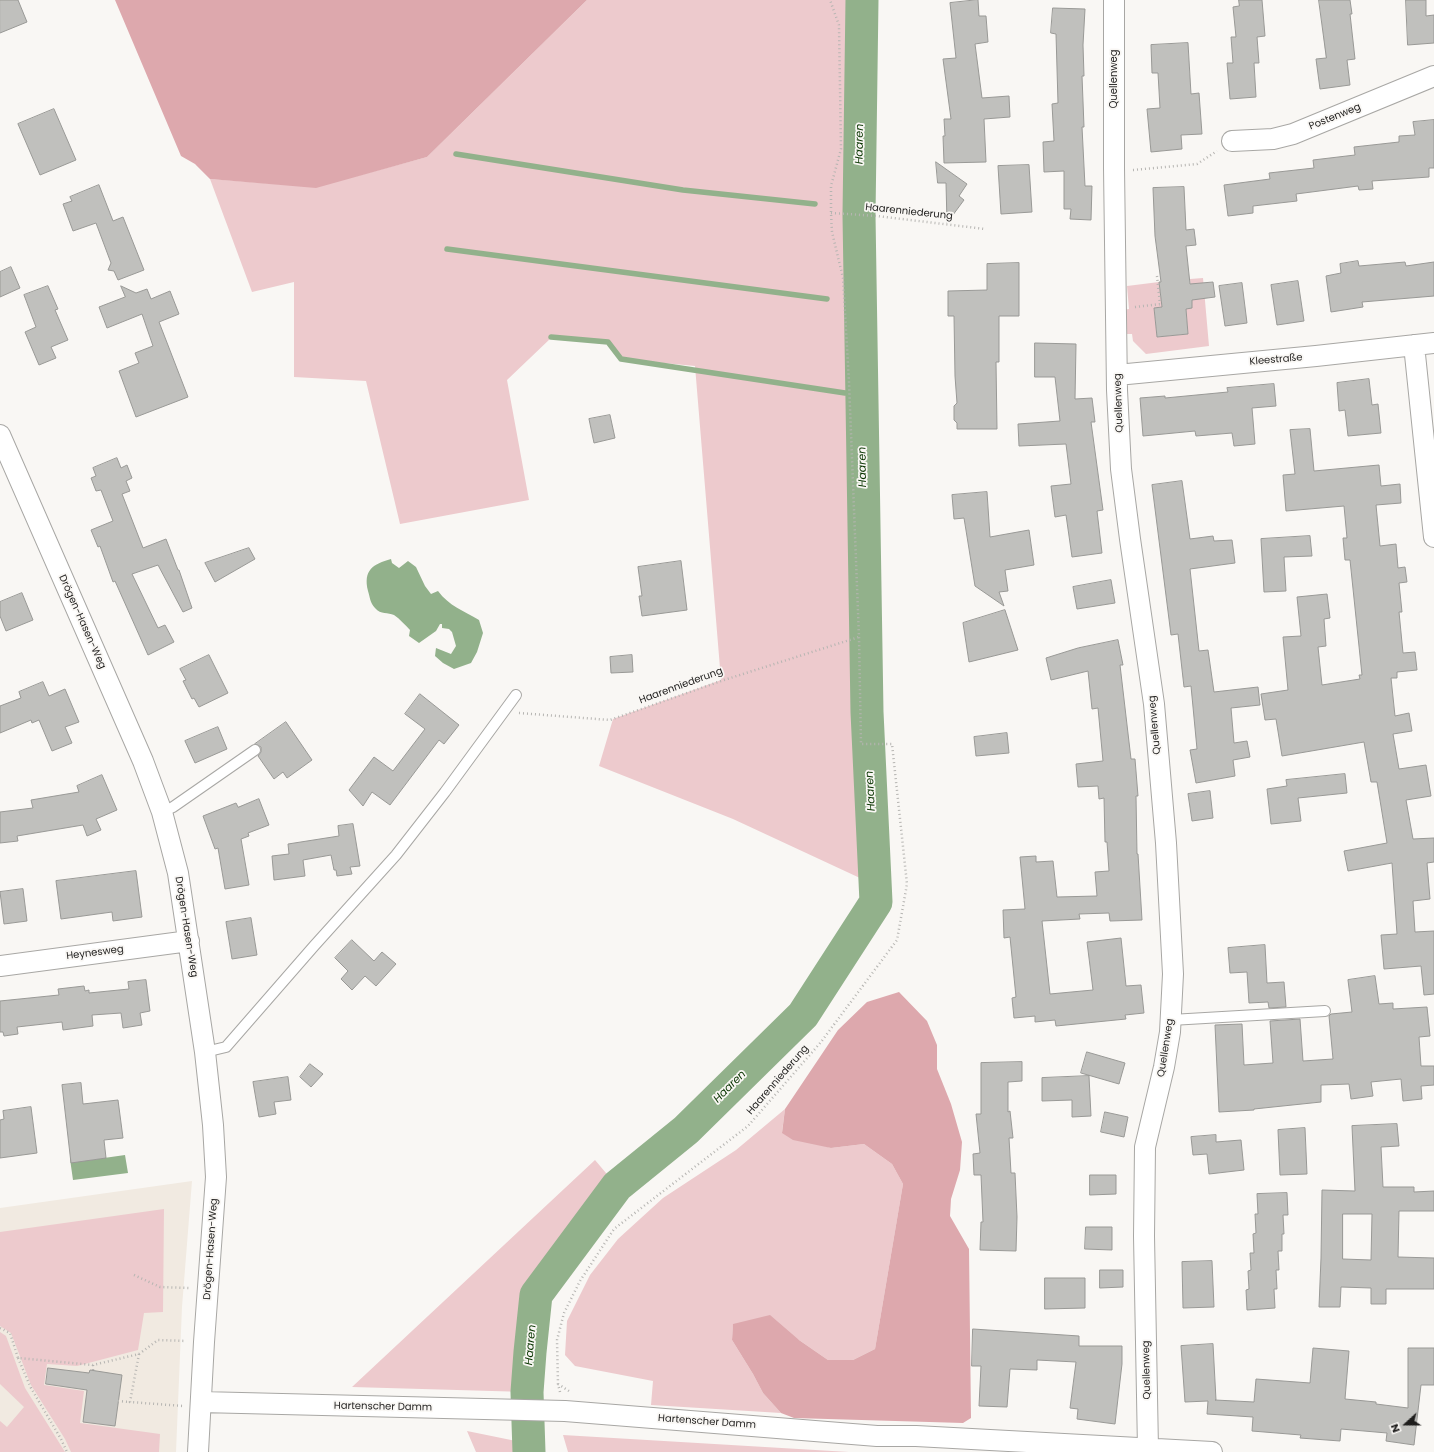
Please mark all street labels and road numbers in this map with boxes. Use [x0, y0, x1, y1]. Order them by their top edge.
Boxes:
street label: Quellenweg [1108, 49, 1120, 109]
street label: Postenweg [1307, 101, 1363, 133]
street label: Haarenniederung [865, 201, 953, 223]
street label: Kleestraße [1249, 352, 1303, 368]
street label: Quellenweg [1112, 373, 1126, 433]
street label: Drögen-Hasen-Weg [56, 573, 108, 671]
street label: Haarenniederung [638, 665, 724, 707]
street label: Quellenweg [1146, 695, 1164, 755]
street label: Drögen-Hasen-Weg [172, 876, 200, 978]
street label: Heynesweg [66, 944, 124, 962]
street label: Quellenweg [1155, 1018, 1177, 1078]
street label: Haarenniederung [745, 1043, 811, 1117]
street label: Drögen-Hasen-Weg [201, 1198, 221, 1300]
street label: Quellenweg [1140, 1340, 1154, 1400]
street label: Hartenscher Damm [334, 1400, 432, 1414]
street label: Hartenscher Damm [658, 1413, 756, 1431]

